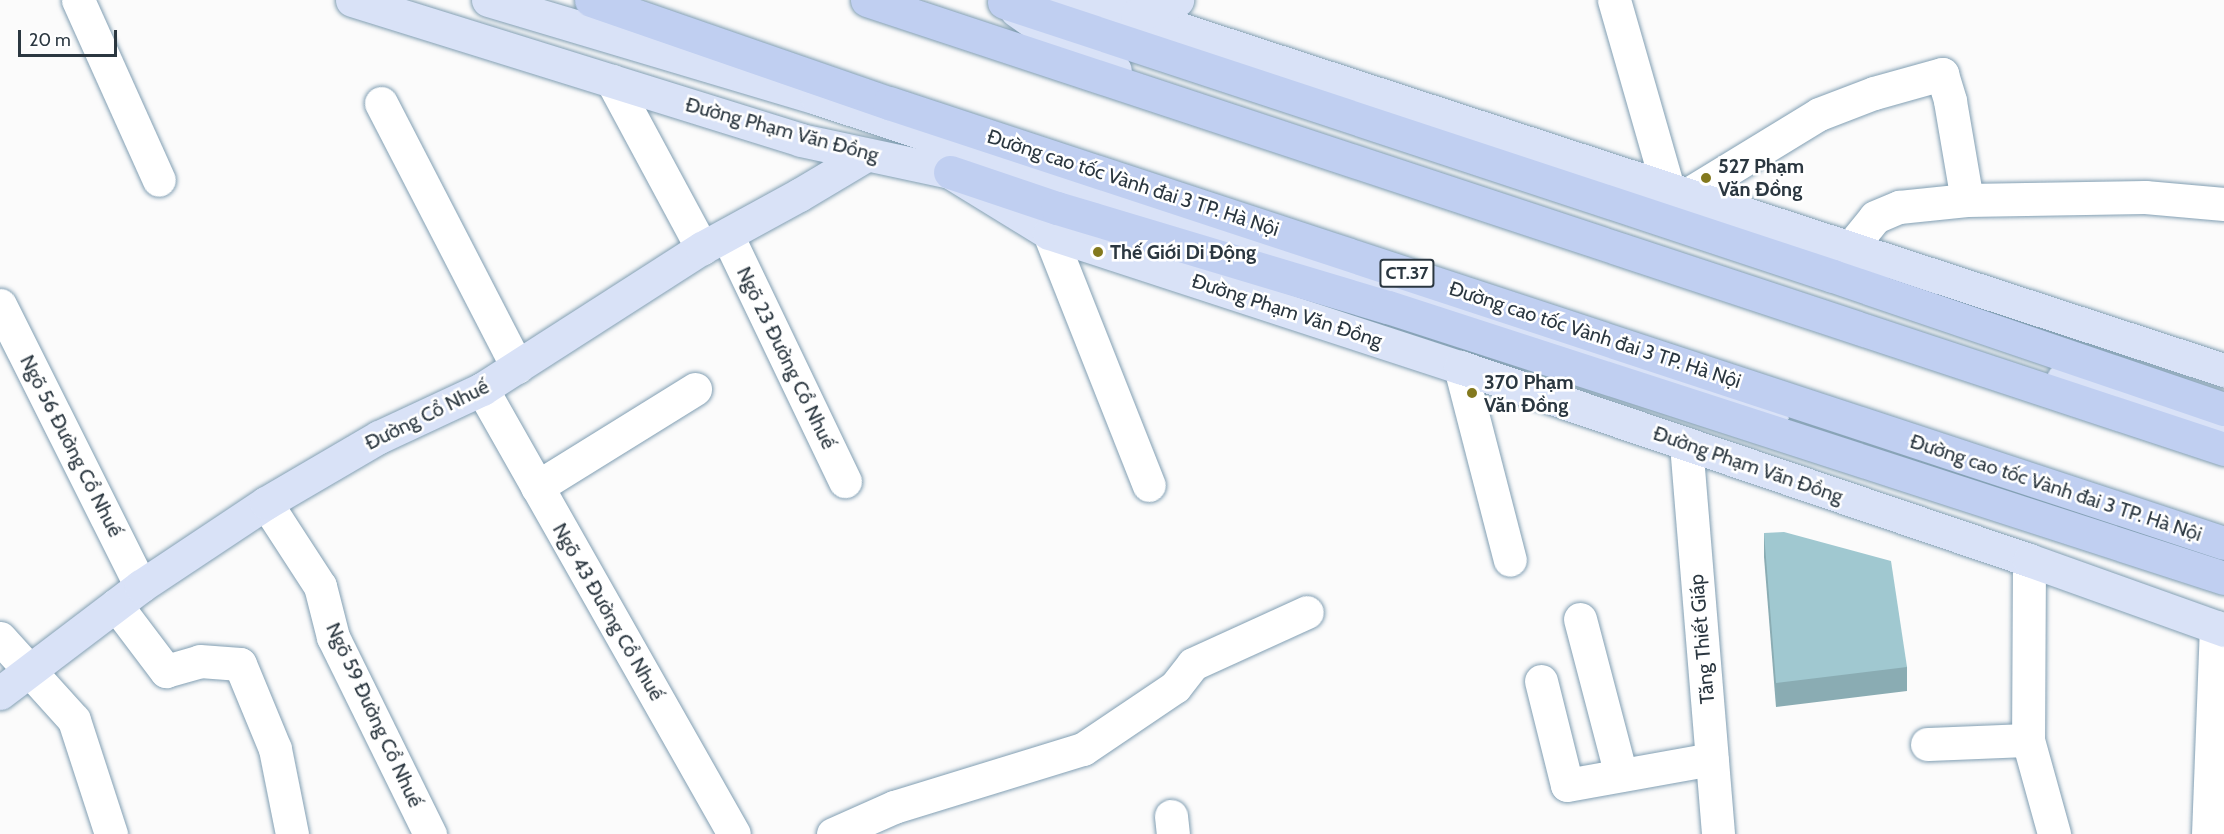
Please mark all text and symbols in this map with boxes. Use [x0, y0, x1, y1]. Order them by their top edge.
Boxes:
scale bar [21, 18, 120, 56]
text: 20 m [29, 29, 71, 51]
street label: Đường Phạm Văn Đồng [683, 93, 881, 167]
street label: Đường cao tốc Vành đai 3 TP. Hà Nội [984, 124, 1282, 242]
place label: 527 Phạm Văn Đồng [1718, 154, 1804, 201]
marker: 527 Phạm Văn Đồng [1699, 171, 1713, 185]
place label: Thế Giới Di Động [1110, 240, 1256, 264]
marker: Thế Giới Di Động [1091, 245, 1105, 259]
road number: CT.37 [1378, 258, 1436, 288]
street label: Ngõ 23 Đường Cổ Nhuế [731, 263, 841, 453]
street label: Đường Phạm Văn Đồng [1189, 269, 1385, 353]
street label: Đường cao tốc Vành đai 3 TP. Hà Nội [1446, 276, 1744, 394]
street label: Ngõ 56 Đường Cổ Nhuế [15, 351, 127, 541]
place label: 370 Phạm Văn Đồng [1484, 370, 1574, 417]
street label: Đường Cổ Nhuế [361, 375, 493, 455]
marker: 370 Phạm Văn Đồng [1465, 386, 1479, 400]
street label: Đường Phạm Văn Đồng [1650, 421, 1846, 509]
street label: Đường cao tốc Vành đai 3 TP. Hà Nội [1907, 429, 2205, 547]
street label: Ngõ 43 Đường Cổ Nhuế [547, 519, 669, 705]
street label: Tăng Thiết Giáp [1684, 573, 1720, 705]
street label: Ngõ 59 Đường Cổ Nhuế [321, 619, 427, 811]

